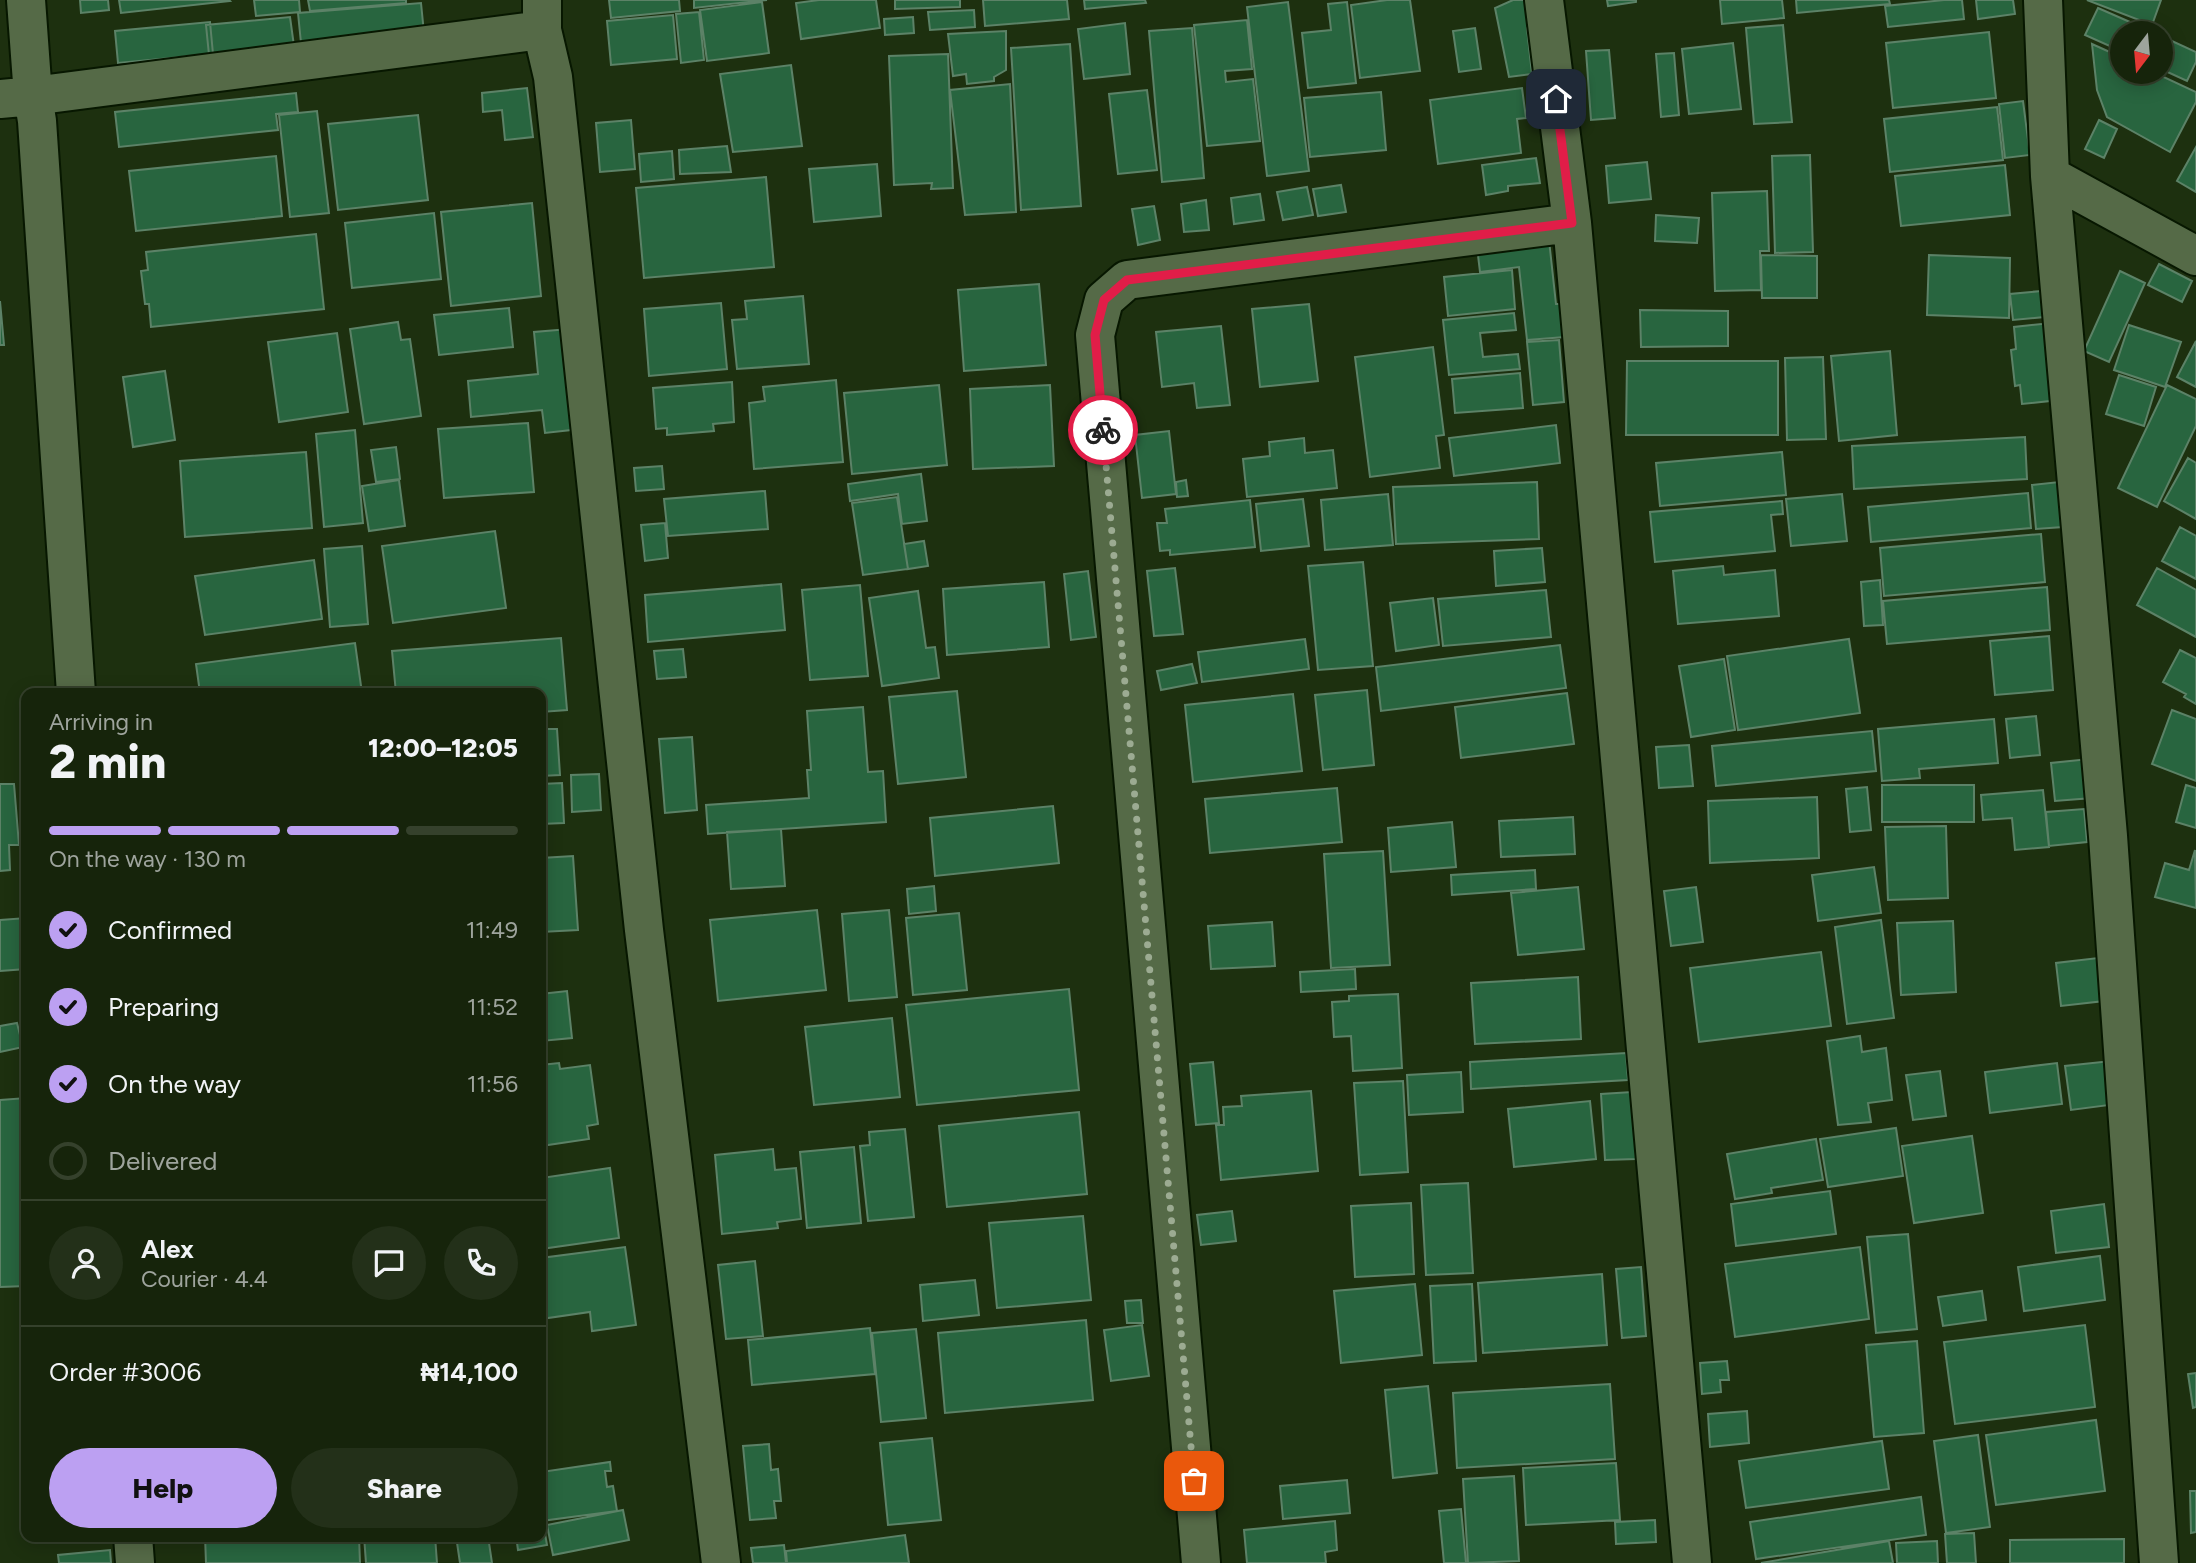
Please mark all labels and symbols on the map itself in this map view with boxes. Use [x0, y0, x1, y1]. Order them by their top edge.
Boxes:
north arrow [2110, 21, 2174, 84]
pin [1526, 69, 1586, 129]
courier [1068, 395, 1138, 465]
pin [1164, 1451, 1224, 1511]

